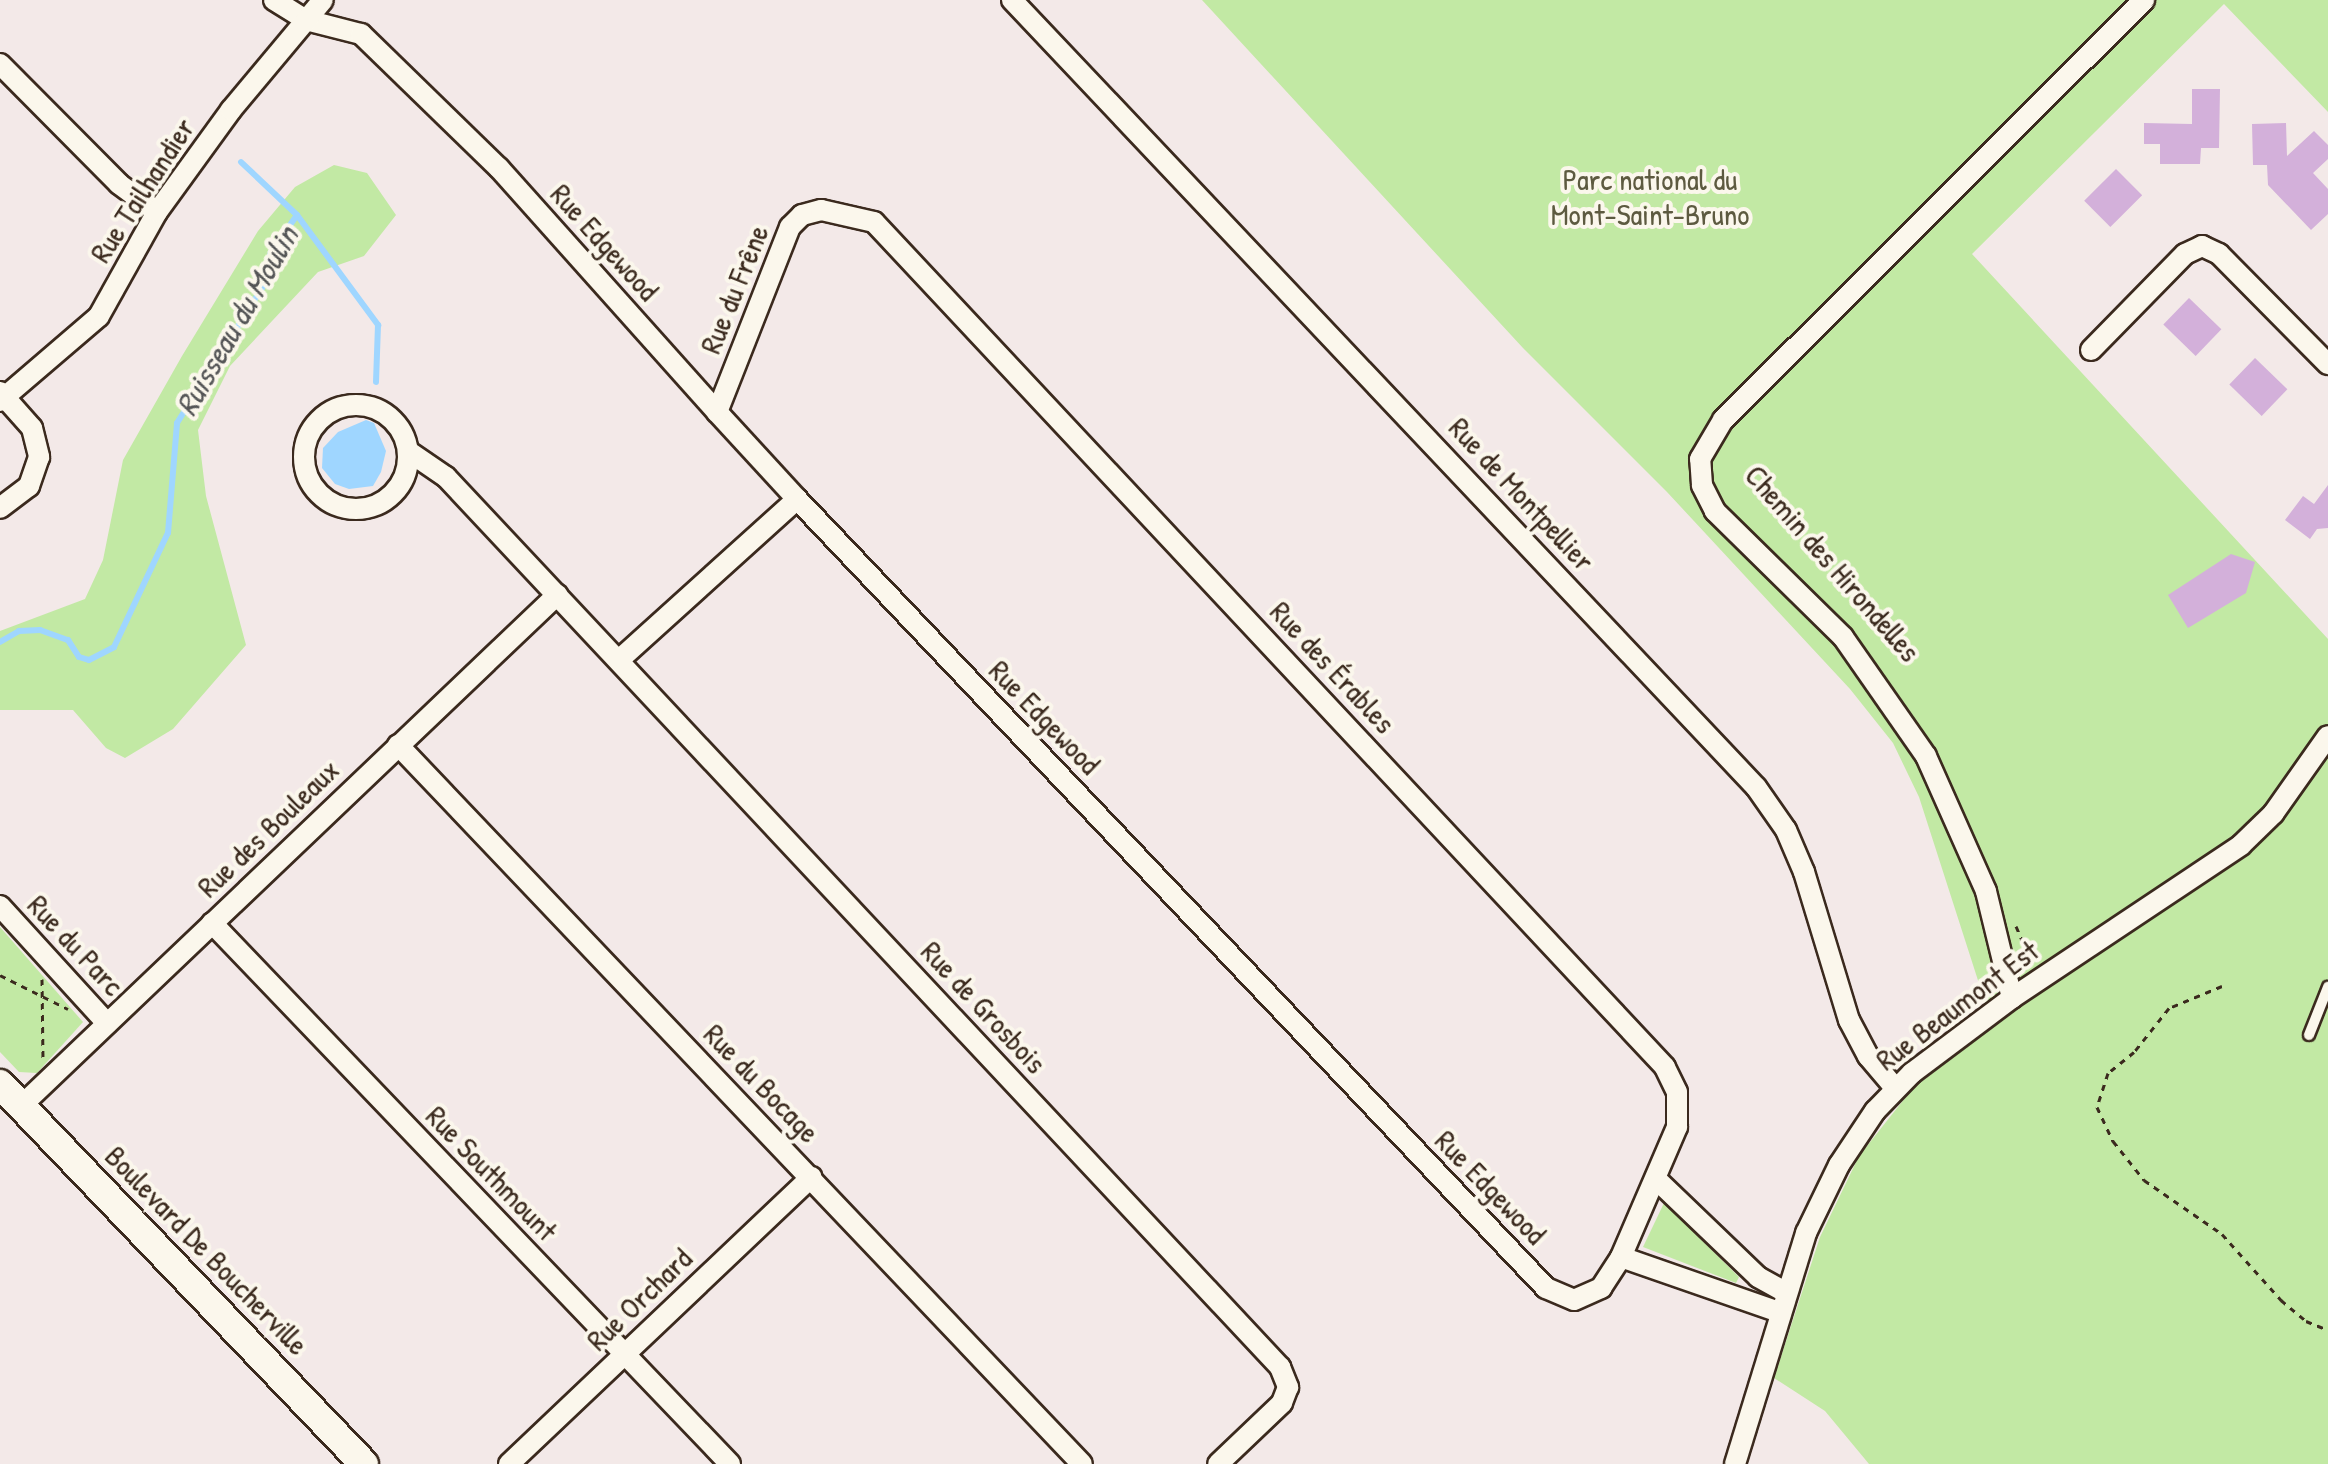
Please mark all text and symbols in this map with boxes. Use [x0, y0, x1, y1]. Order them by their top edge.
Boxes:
street label: Rue Tailhandier [82, 111, 202, 269]
park label: Parc national du Mont-Saint-Bruno [1551, 161, 1749, 232]
street label: Rue Edgewood [543, 176, 667, 308]
water label: Ruisseau du Moulin [167, 220, 307, 422]
street label: Rue du Frêne [692, 220, 776, 358]
street label: Rue de Montpellier [1442, 410, 1602, 578]
street label: Chemin des Hirondelles [1738, 457, 1928, 669]
street label: Rue des Érables [1263, 594, 1403, 740]
street label: Rue Edgewood [982, 653, 1108, 781]
street label: Rue des Bouleaux [190, 752, 346, 904]
street label: Rue du Parc [20, 887, 132, 1003]
street label: Rue Beaumont Est [1869, 932, 2045, 1078]
street label: Rue de Grosbois [914, 934, 1054, 1080]
street label: Rue du Bocage [697, 1016, 827, 1150]
street label: Rue Southmount [419, 1098, 565, 1248]
street label: Rue Edgewood [1428, 1123, 1554, 1251]
street label: Boulevard De Boucherville [98, 1138, 316, 1362]
street label: Rue Orchard [579, 1240, 699, 1358]

